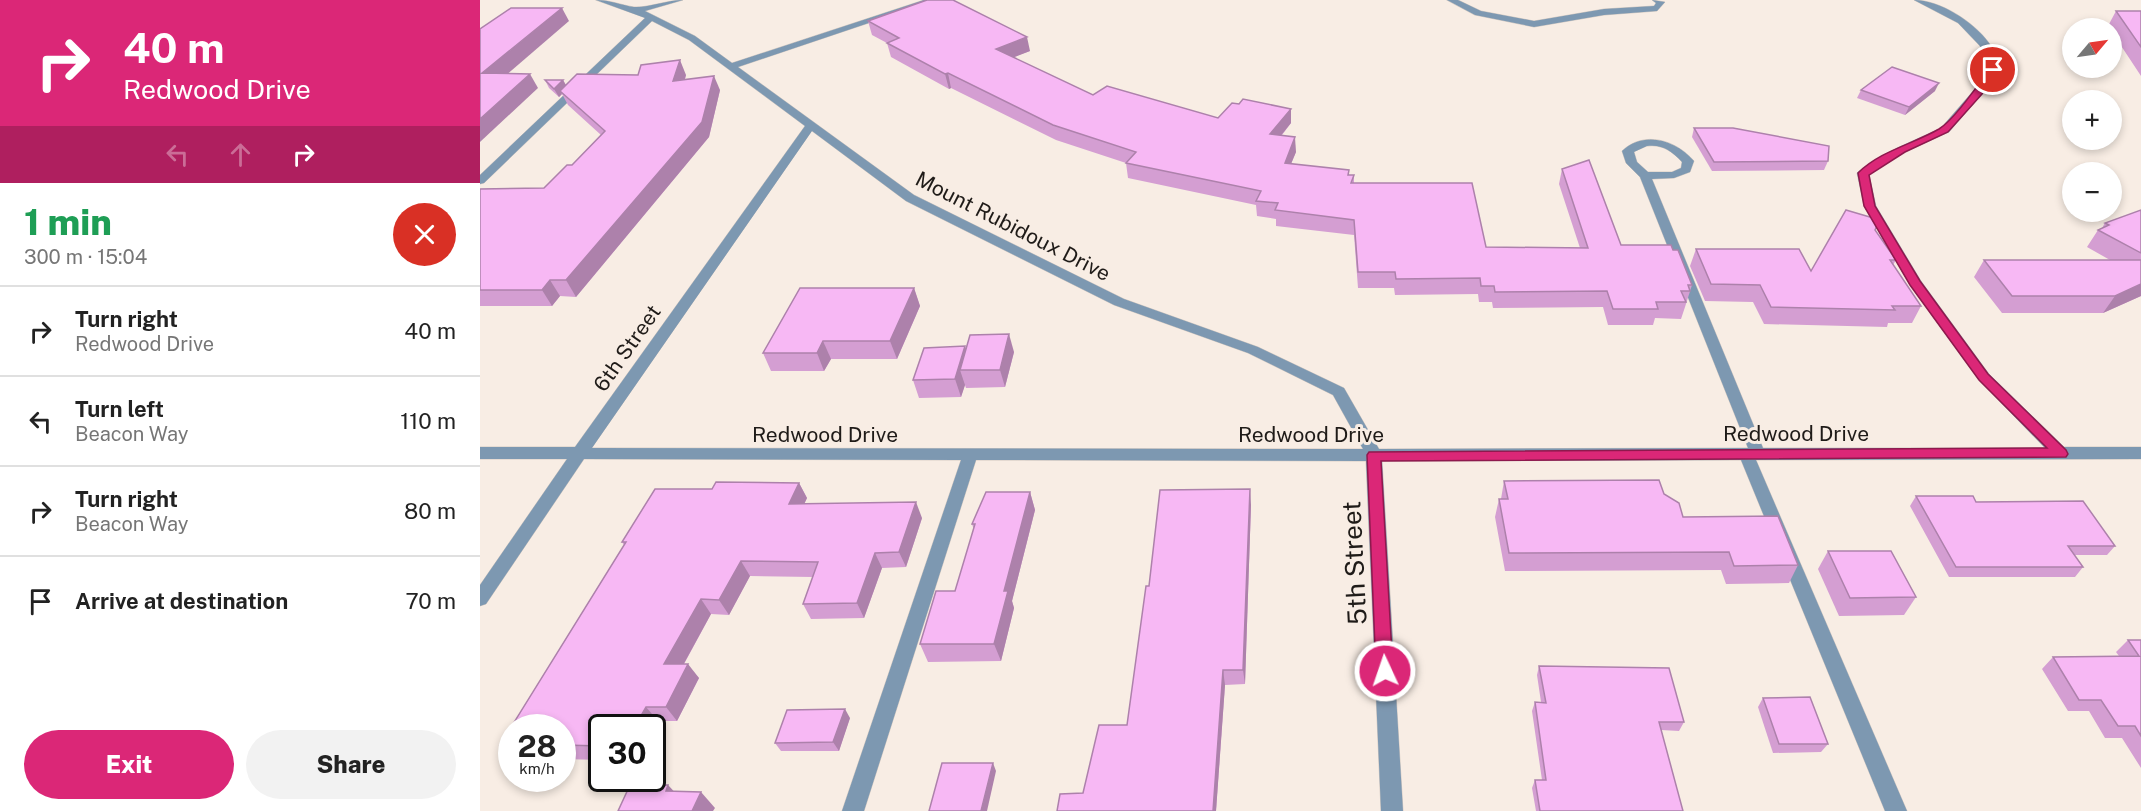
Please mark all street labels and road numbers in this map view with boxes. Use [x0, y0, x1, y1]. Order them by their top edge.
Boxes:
street label: Mount Rubidoux Drive [911, 166, 1115, 286]
street label: 6th Street [588, 300, 666, 396]
street label: Redwood Drive [1723, 421, 1869, 446]
street label: Redwood Drive [752, 422, 898, 447]
street label: Redwood Drive [1238, 422, 1384, 447]
street label: 5th Street [1335, 500, 1373, 626]

